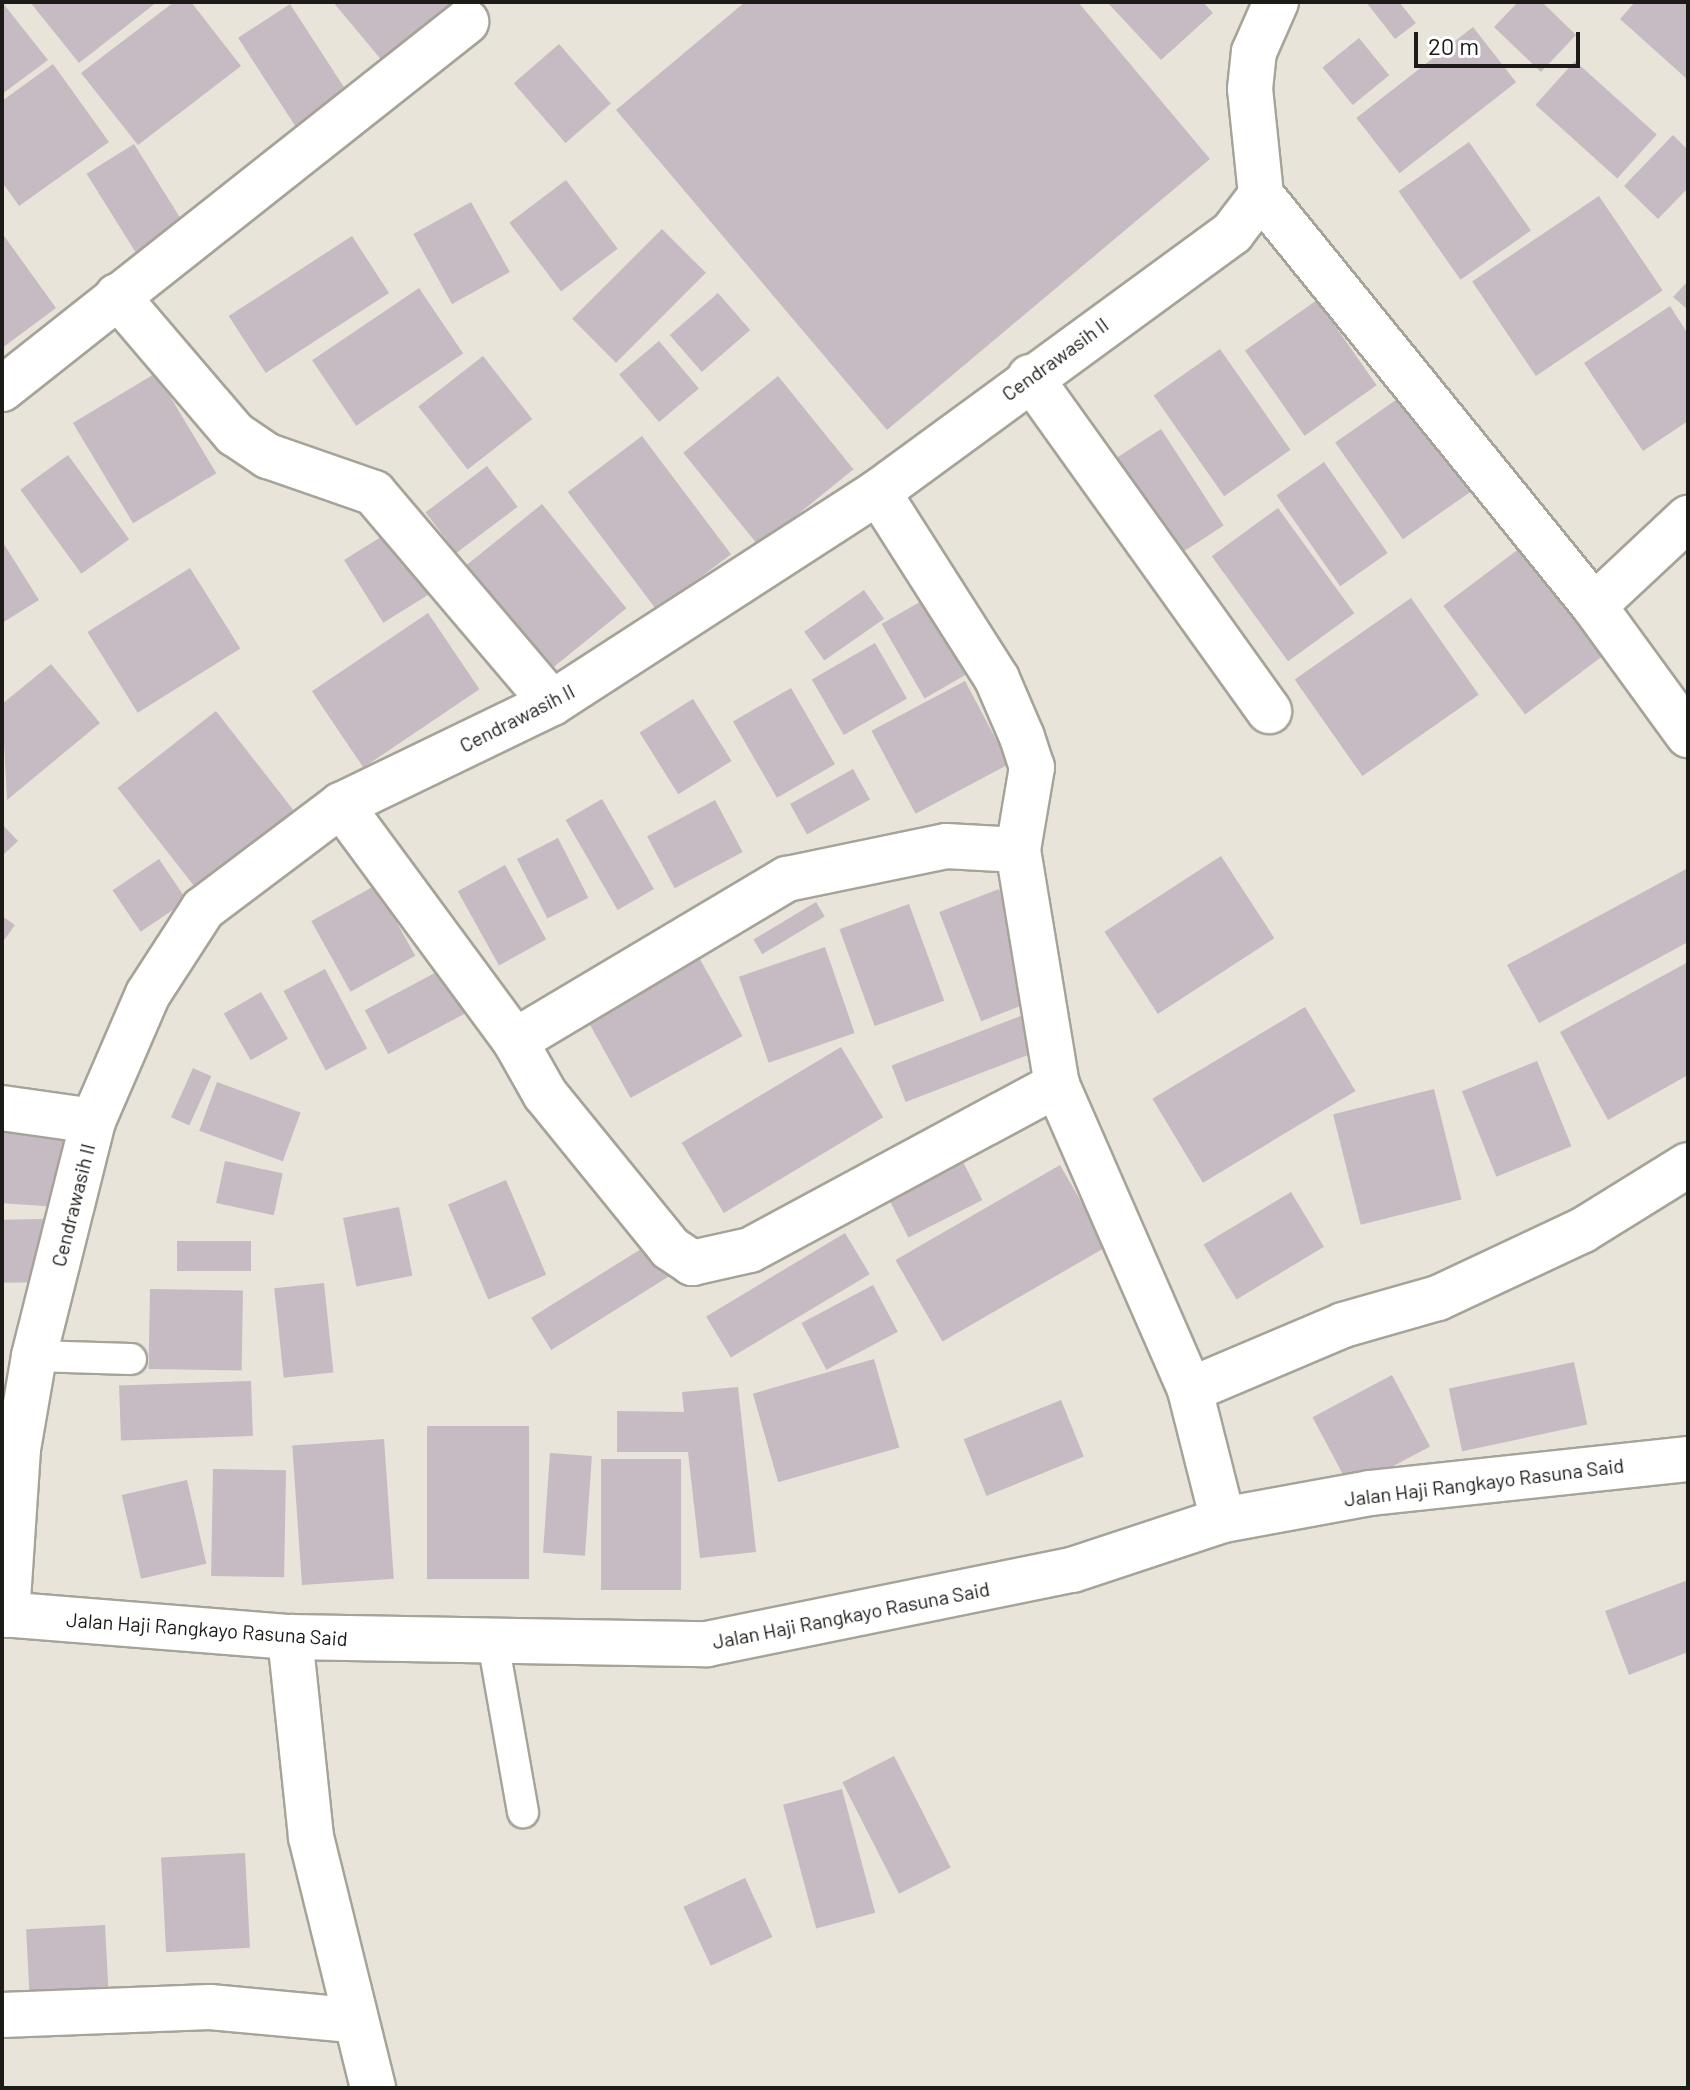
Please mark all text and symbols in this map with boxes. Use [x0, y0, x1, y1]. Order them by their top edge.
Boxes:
scale bar [1418, 16, 1584, 66]
text: 20 m [1428, 31, 1479, 60]
street label: Cendrawasih II [997, 312, 1113, 406]
street label: Cendrawasih II [455, 679, 579, 757]
street label: Cendrawasih II [46, 1141, 100, 1269]
street label: Jalan Haji Rangkayo Rasuna Said [1343, 1453, 1625, 1511]
street label: Jalan Haji Rangkayo Rasuna Said [710, 1576, 992, 1654]
street label: Jalan Haji Rangkayo Rasuna Said [66, 1607, 348, 1651]

